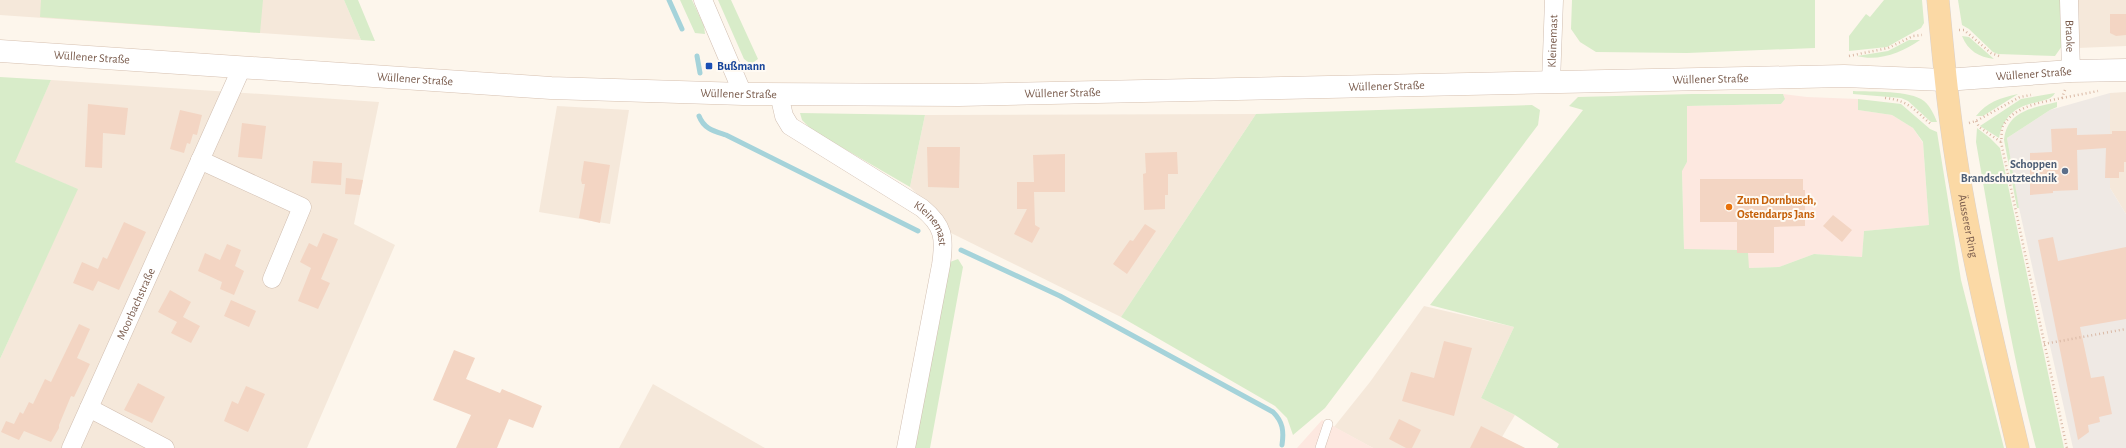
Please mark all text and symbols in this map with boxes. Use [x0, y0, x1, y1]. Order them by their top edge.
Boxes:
street label: Kleinemast [1546, 14, 1559, 68]
street label: Braoke [2064, 20, 2076, 52]
street label: Wüllener Straße [53, 49, 130, 66]
place label: Bußmann [717, 60, 765, 72]
marker: Bußmann [704, 61, 714, 71]
street label: Wüllener Straße [1995, 65, 2072, 82]
street label: Wüllener Straße [377, 70, 454, 87]
street label: Wüllener Straße [1672, 72, 1749, 86]
street label: Wüllener Straße [1348, 79, 1425, 93]
street label: Wüllener Straße [1024, 86, 1101, 100]
street label: Wüllener Straße [700, 87, 777, 100]
place label: Schoppen Brandschutztechnik [1961, 158, 2057, 184]
marker: Schoppen Brandschutztechnik [2060, 166, 2070, 176]
street label: Äusserer Ring [1956, 193, 1980, 259]
place label: Zum Dornbusch, Ostendarps Jans [1737, 194, 1816, 220]
street label: Kleinemast [912, 199, 949, 246]
marker: Zum Dornbusch, Ostendarps Jans [1724, 202, 1734, 212]
street label: Moorbachstraße [114, 266, 157, 342]

